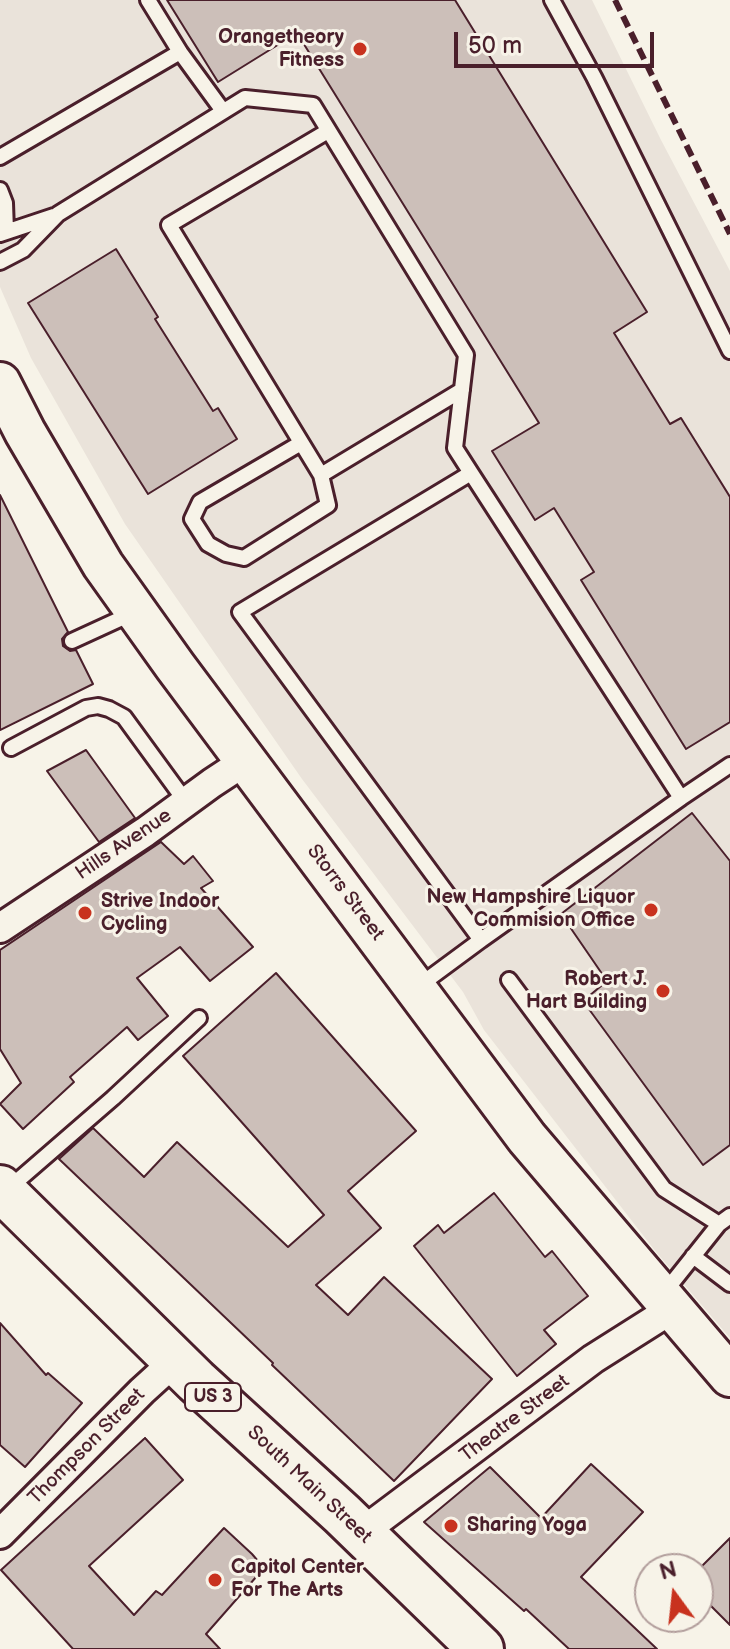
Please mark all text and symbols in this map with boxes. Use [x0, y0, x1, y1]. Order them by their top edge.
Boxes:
scale bar [458, 16, 658, 66]
place label: Orangetheory Fitness [218, 26, 344, 73]
text: 50 m [468, 31, 522, 60]
marker: Orangetheory Fitness [351, 40, 369, 58]
street label: Hills Avenue [71, 804, 177, 886]
street label: Storrs Street [301, 840, 389, 946]
place label: New Hampshire Liquor Commision Office [427, 886, 635, 933]
place label: Strive Indoor Cycling [101, 890, 219, 937]
marker: New Hampshire Liquor Commision Office [642, 901, 660, 919]
marker: Strive Indoor Cycling [76, 904, 94, 922]
place label: Robert J. Hart Building [526, 968, 647, 1015]
marker: Robert J. Hart Building [654, 982, 672, 1000]
street label: Theatre Street [456, 1370, 574, 1468]
road number: US 3 [185, 1383, 241, 1411]
street label: Thompson Street [24, 1384, 150, 1510]
street label: South Main Street [242, 1421, 376, 1549]
place label: Sharing Yoga [467, 1514, 587, 1538]
marker: Sharing Yoga [442, 1517, 460, 1535]
north arrow [634, 1553, 714, 1633]
place label: Capitol Center For The Arts [231, 1556, 364, 1603]
text: N [657, 1556, 680, 1586]
marker: Capitol Center For The Arts [206, 1571, 224, 1589]

